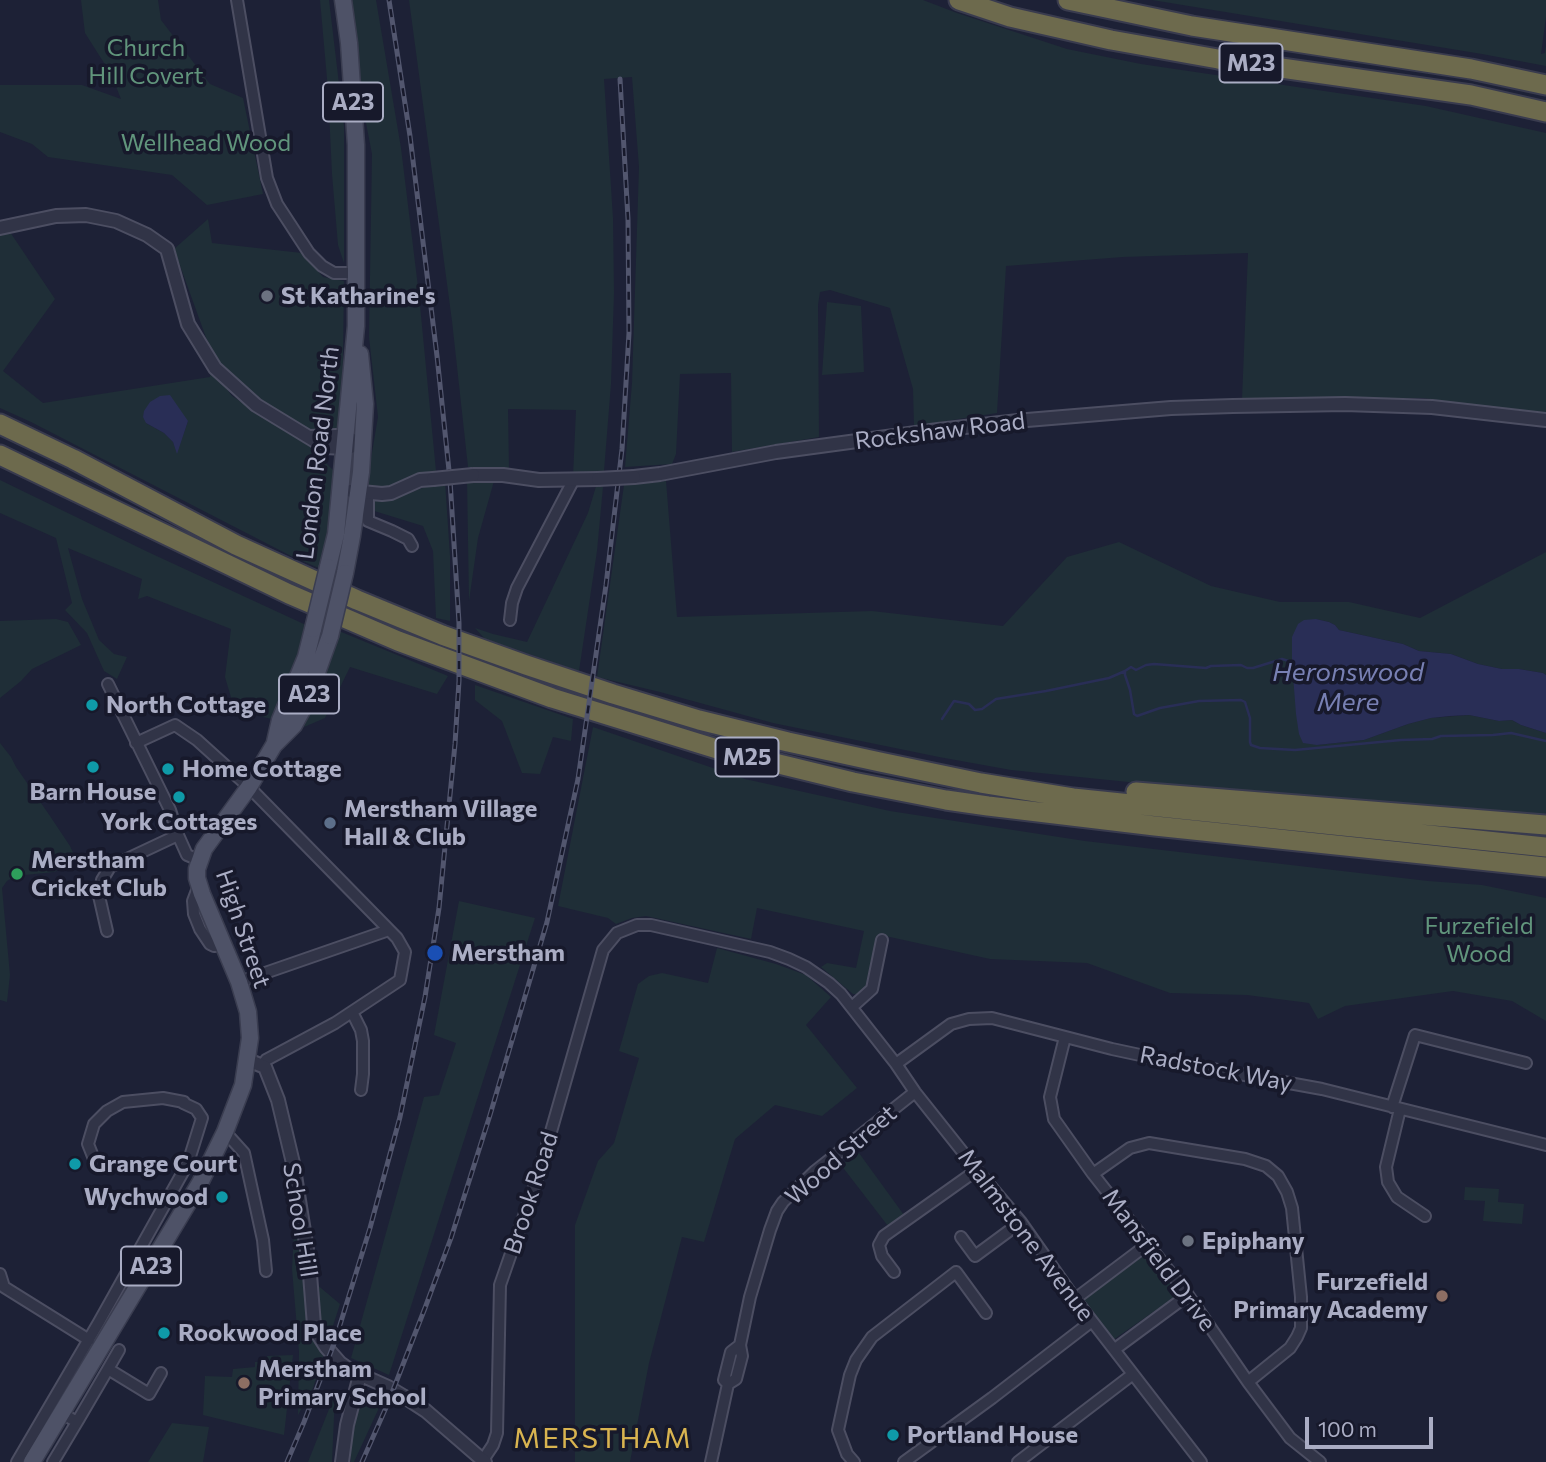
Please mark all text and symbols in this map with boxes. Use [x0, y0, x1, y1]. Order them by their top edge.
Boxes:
park label: Church Hill Covert [88, 34, 204, 90]
road number: M23 [1220, 44, 1282, 82]
road number: A23 [323, 82, 383, 122]
park label: Wellhead Wood [121, 129, 291, 157]
place label: St Katharine's [281, 282, 436, 310]
marker: St Katharine's [259, 288, 275, 304]
street label: London Road North [291, 345, 345, 561]
street label: Rockshaw Road [853, 406, 1027, 456]
water label: Heronswood Mere [1272, 656, 1424, 718]
road number: A23 [279, 674, 339, 714]
place label: North Cottage [106, 691, 266, 719]
marker: North Cottage [84, 697, 100, 713]
road number: M25 [716, 737, 778, 776]
place label: Home Cottage [182, 755, 342, 783]
marker: Barn House [85, 759, 101, 775]
marker: Home Cottage [160, 761, 176, 777]
place label: Barn House [30, 778, 156, 806]
marker: York Cottages [171, 789, 187, 805]
place label: Merstham Village Hall & Club [344, 795, 537, 851]
place label: York Cottages [101, 808, 257, 836]
marker: Merstham Village Hall & Club [322, 815, 338, 831]
place label: Merstham Cricket Club [31, 846, 167, 902]
marker: Merstham Cricket Club [9, 866, 25, 882]
street label: High Street [209, 866, 277, 992]
park label: Furzefield Wood [1424, 912, 1534, 968]
place label: Merstham [451, 939, 565, 967]
marker: Merstham [425, 943, 445, 963]
street label: Radstock Way [1137, 1040, 1295, 1098]
street label: Wood Street [780, 1099, 902, 1211]
street label: Brook Road [498, 1128, 564, 1258]
street label: Malmstone Avenue [952, 1143, 1100, 1327]
place label: Grange Court [89, 1150, 237, 1178]
marker: Grange Court [67, 1156, 83, 1172]
street label: School Hill [277, 1161, 323, 1279]
place label: Wychwood [84, 1183, 208, 1211]
street label: Mansfield Drive [1096, 1183, 1222, 1337]
marker: Wychwood [214, 1189, 230, 1205]
place label: Epiphany [1202, 1227, 1305, 1255]
marker: Epiphany [1180, 1233, 1196, 1249]
road number: A23 [121, 1246, 181, 1286]
place label: Furzefield Primary Academy [1233, 1268, 1428, 1324]
marker: Furzefield Primary Academy [1434, 1288, 1450, 1304]
place label: Rookwood Place [178, 1319, 362, 1347]
marker: Rookwood Place [156, 1325, 172, 1341]
place label: Merstham Primary School [258, 1355, 427, 1411]
marker: Merstham Primary School [236, 1375, 252, 1391]
scale bar [1308, 1402, 1436, 1446]
text: 100 m [1318, 1416, 1377, 1441]
place label: Portland House [907, 1421, 1078, 1449]
district label: MERSTHAM [514, 1422, 692, 1456]
marker: Portland House [885, 1427, 901, 1443]

